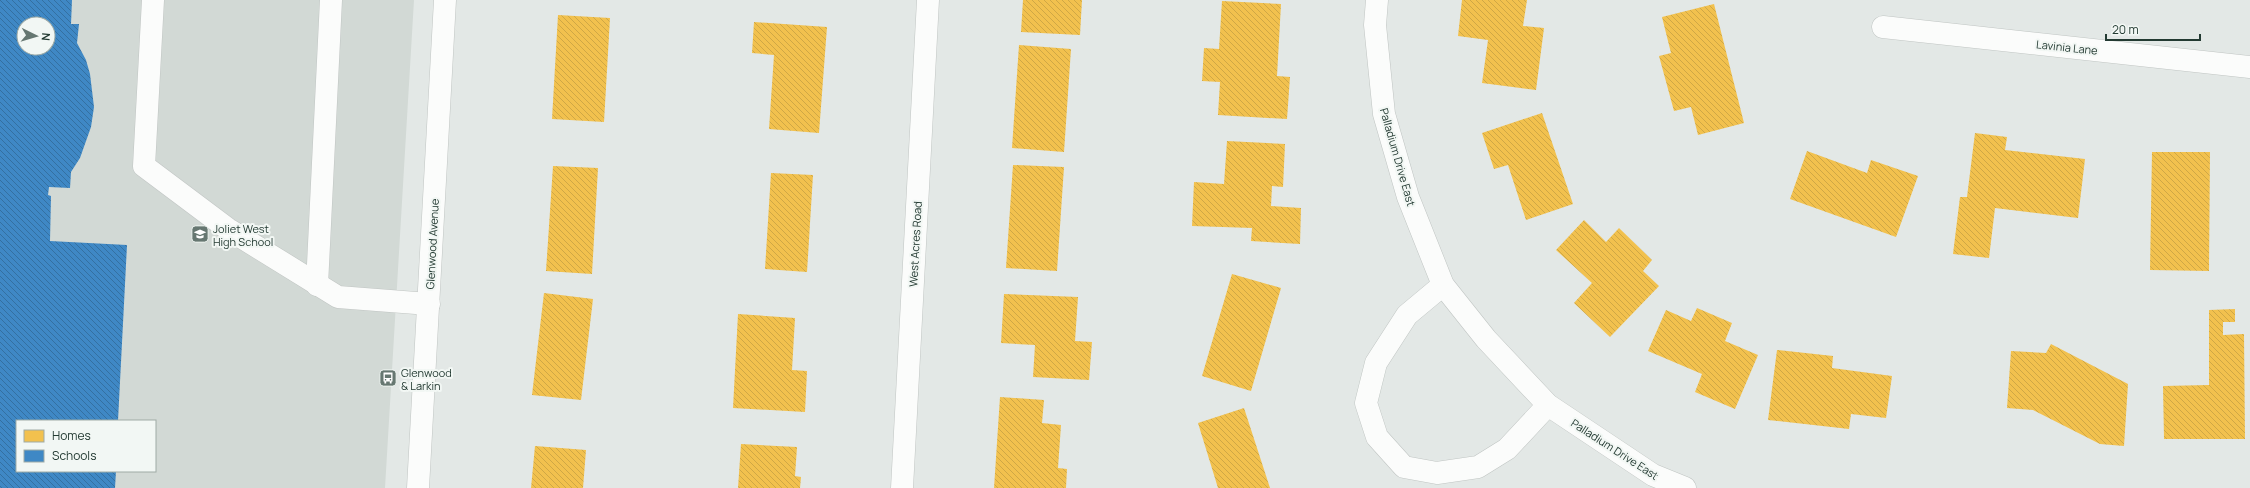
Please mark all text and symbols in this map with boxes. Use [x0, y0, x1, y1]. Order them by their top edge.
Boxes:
north arrow [16, 16, 56, 56]
scale bar [2106, 16, 2200, 42]
text: 20 m [2112, 21, 2139, 38]
text: N [39, 32, 54, 42]
street label: Lavinia Lane [2036, 36, 2099, 58]
street label: Palladium Drive East [1377, 106, 1419, 208]
street label: Glenwood Avenue [422, 198, 442, 290]
street label: West Acres Road [905, 201, 925, 287]
place label: Joliet West High School [213, 221, 273, 249]
school or university icon: Joliet West High School [190, 224, 210, 244]
place label: Glenwood & Larkin [401, 365, 452, 393]
bus stop icon: Glenwood & Larkin [378, 368, 398, 388]
street label: Palladium Drive East [1568, 415, 1662, 483]
legend [16, 420, 156, 472]
text: Homes [52, 427, 91, 444]
text: Schools [52, 447, 96, 464]

